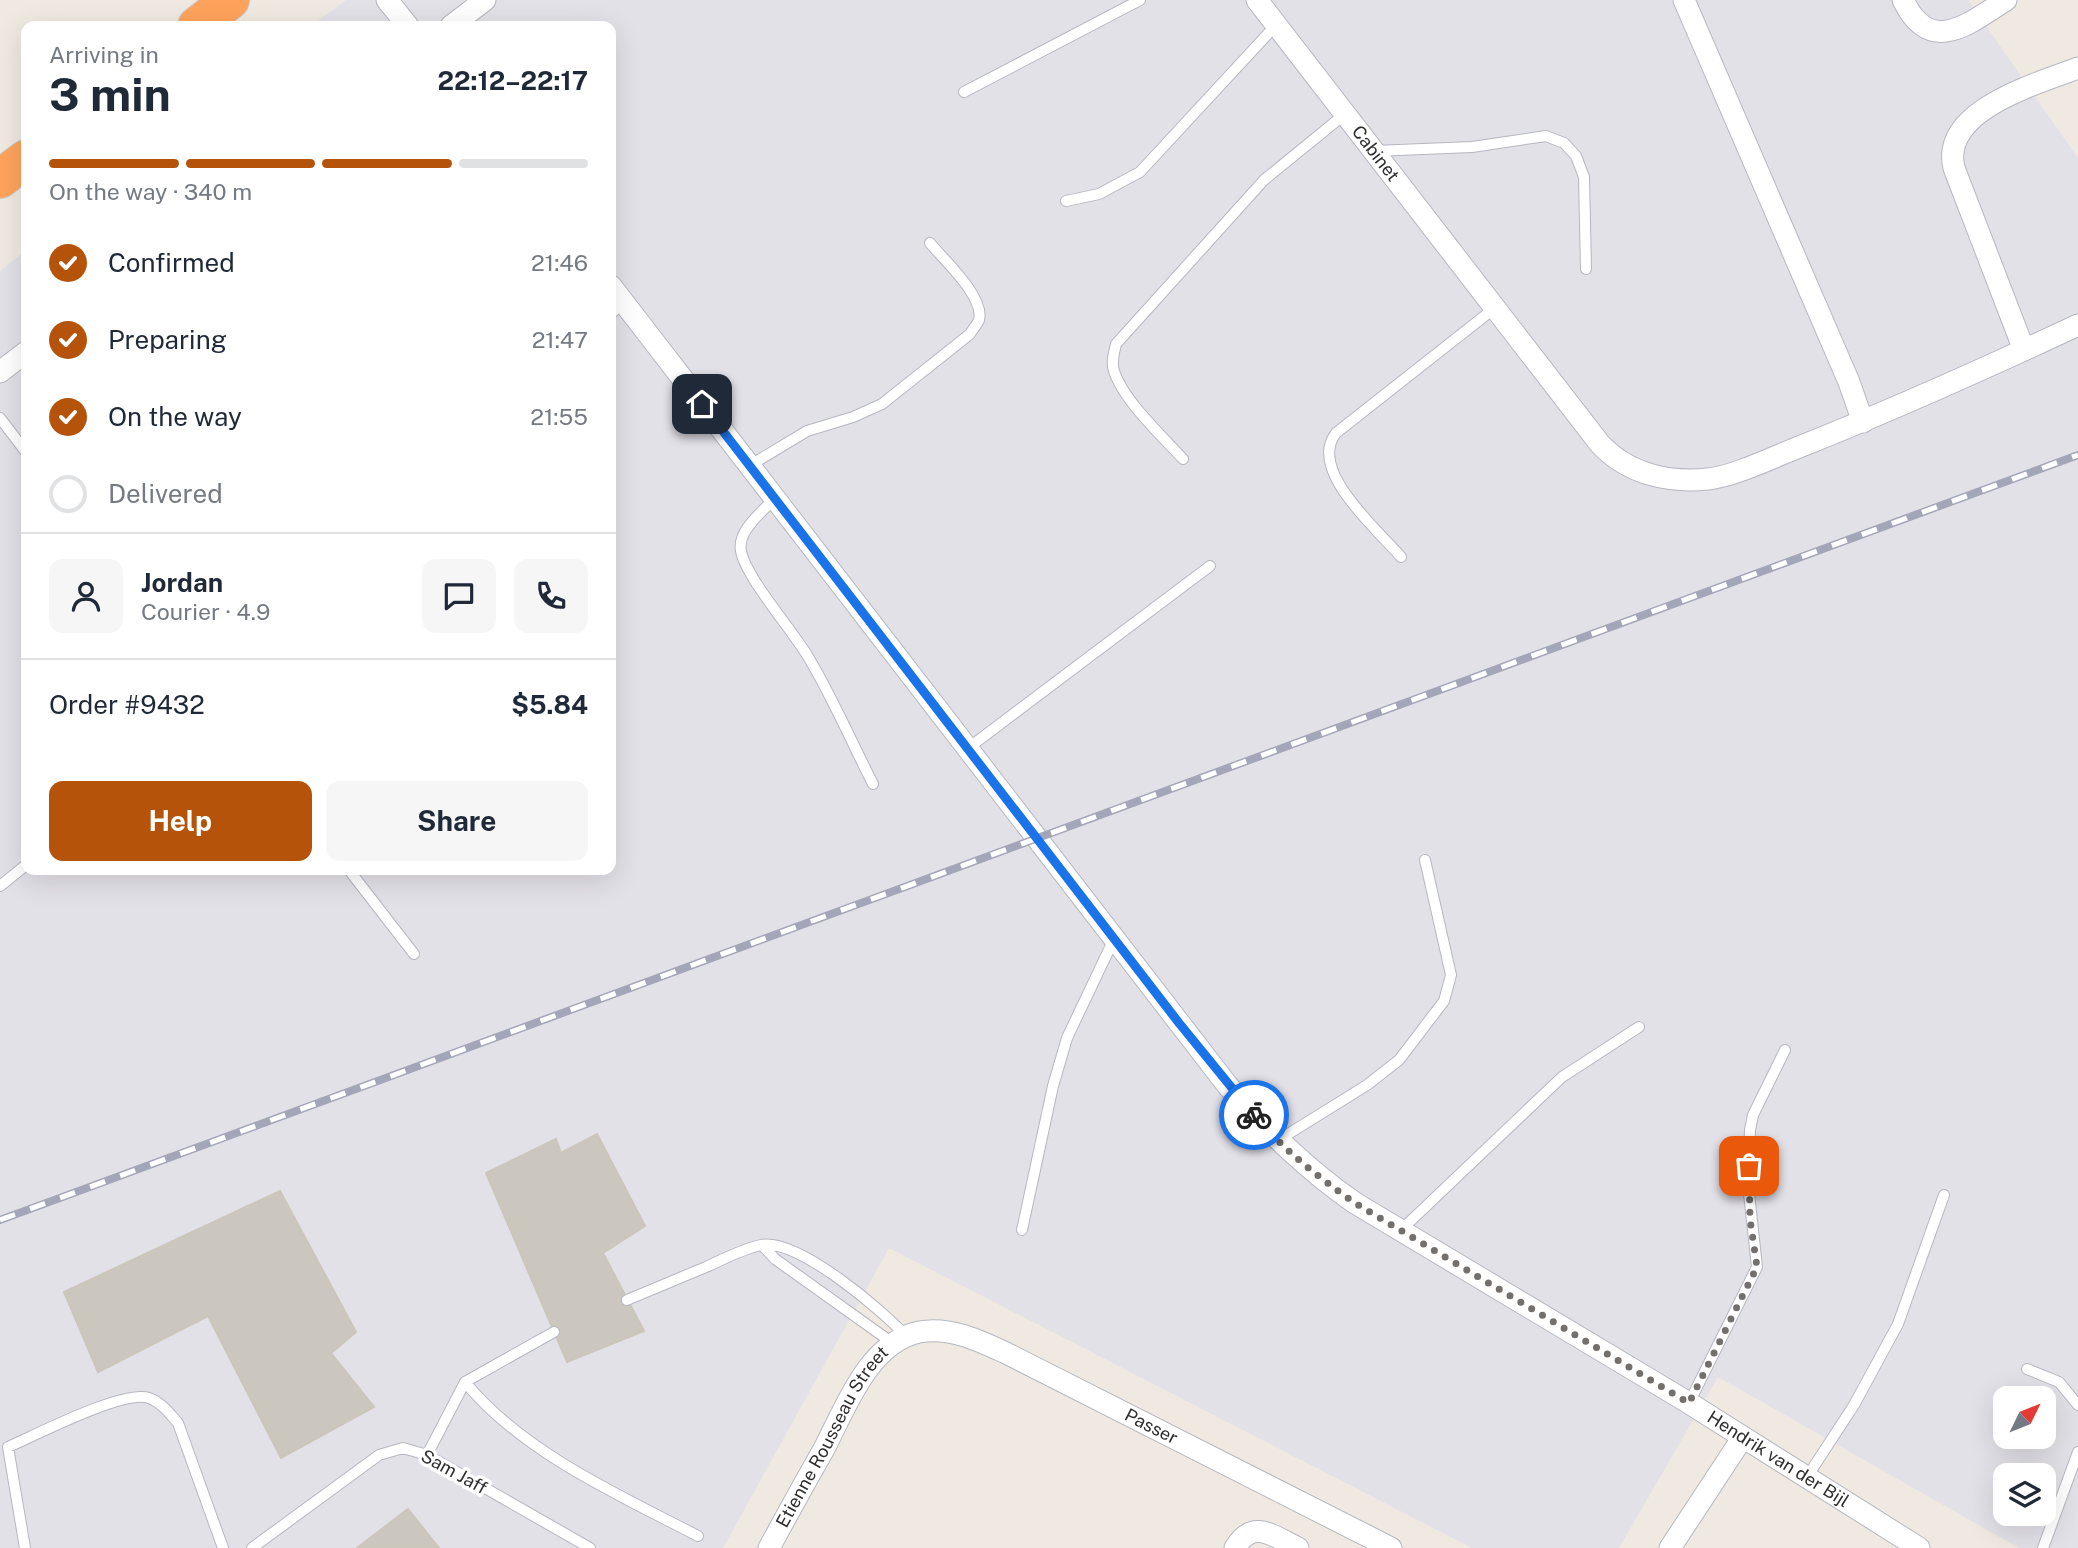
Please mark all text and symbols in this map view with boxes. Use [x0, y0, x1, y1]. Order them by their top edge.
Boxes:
text: Arriving in [49, 41, 159, 68]
text: 22:12–22:17 [437, 65, 588, 96]
text: 3 min [49, 67, 171, 121]
street label: Cabinet [1348, 121, 1404, 185]
text: On the way · 340 m [49, 178, 252, 205]
icon: check [49, 244, 87, 282]
text: Confirmed [108, 247, 235, 278]
text: 21:46 [531, 249, 588, 276]
icon: check [49, 321, 87, 359]
text: Preparing [108, 324, 227, 355]
text: 21:47 [532, 326, 588, 353]
pin [672, 374, 732, 434]
icon: home [683, 385, 721, 423]
icon: check [49, 398, 87, 436]
text: On the way [108, 401, 242, 432]
text: 21:55 [530, 403, 588, 430]
text: Delivered [108, 478, 223, 509]
button: person [49, 559, 123, 633]
button: chat [422, 559, 496, 633]
button: phone [514, 559, 588, 633]
text: Jordan [141, 567, 223, 598]
text: Courier · 4.9 [141, 598, 270, 625]
text: Order #9432 [49, 689, 205, 720]
text: $5.84 [511, 689, 588, 720]
button: Help [49, 781, 312, 861]
button: Share [326, 781, 588, 861]
courier [1219, 1080, 1289, 1150]
icon: bike [1235, 1096, 1273, 1134]
pin [1719, 1136, 1779, 1196]
icon: bag [1730, 1147, 1768, 1185]
street label: Etienne Rousseau Street [771, 1341, 892, 1531]
north arrow [1993, 1386, 2056, 1449]
map controls [1993, 1386, 2056, 1526]
street label: Passer [1121, 1404, 1181, 1448]
street label: Hendrik van der Bijl [1703, 1406, 1853, 1511]
street label: Sam Jaff [418, 1445, 491, 1498]
button: layers [1993, 1463, 2056, 1526]

